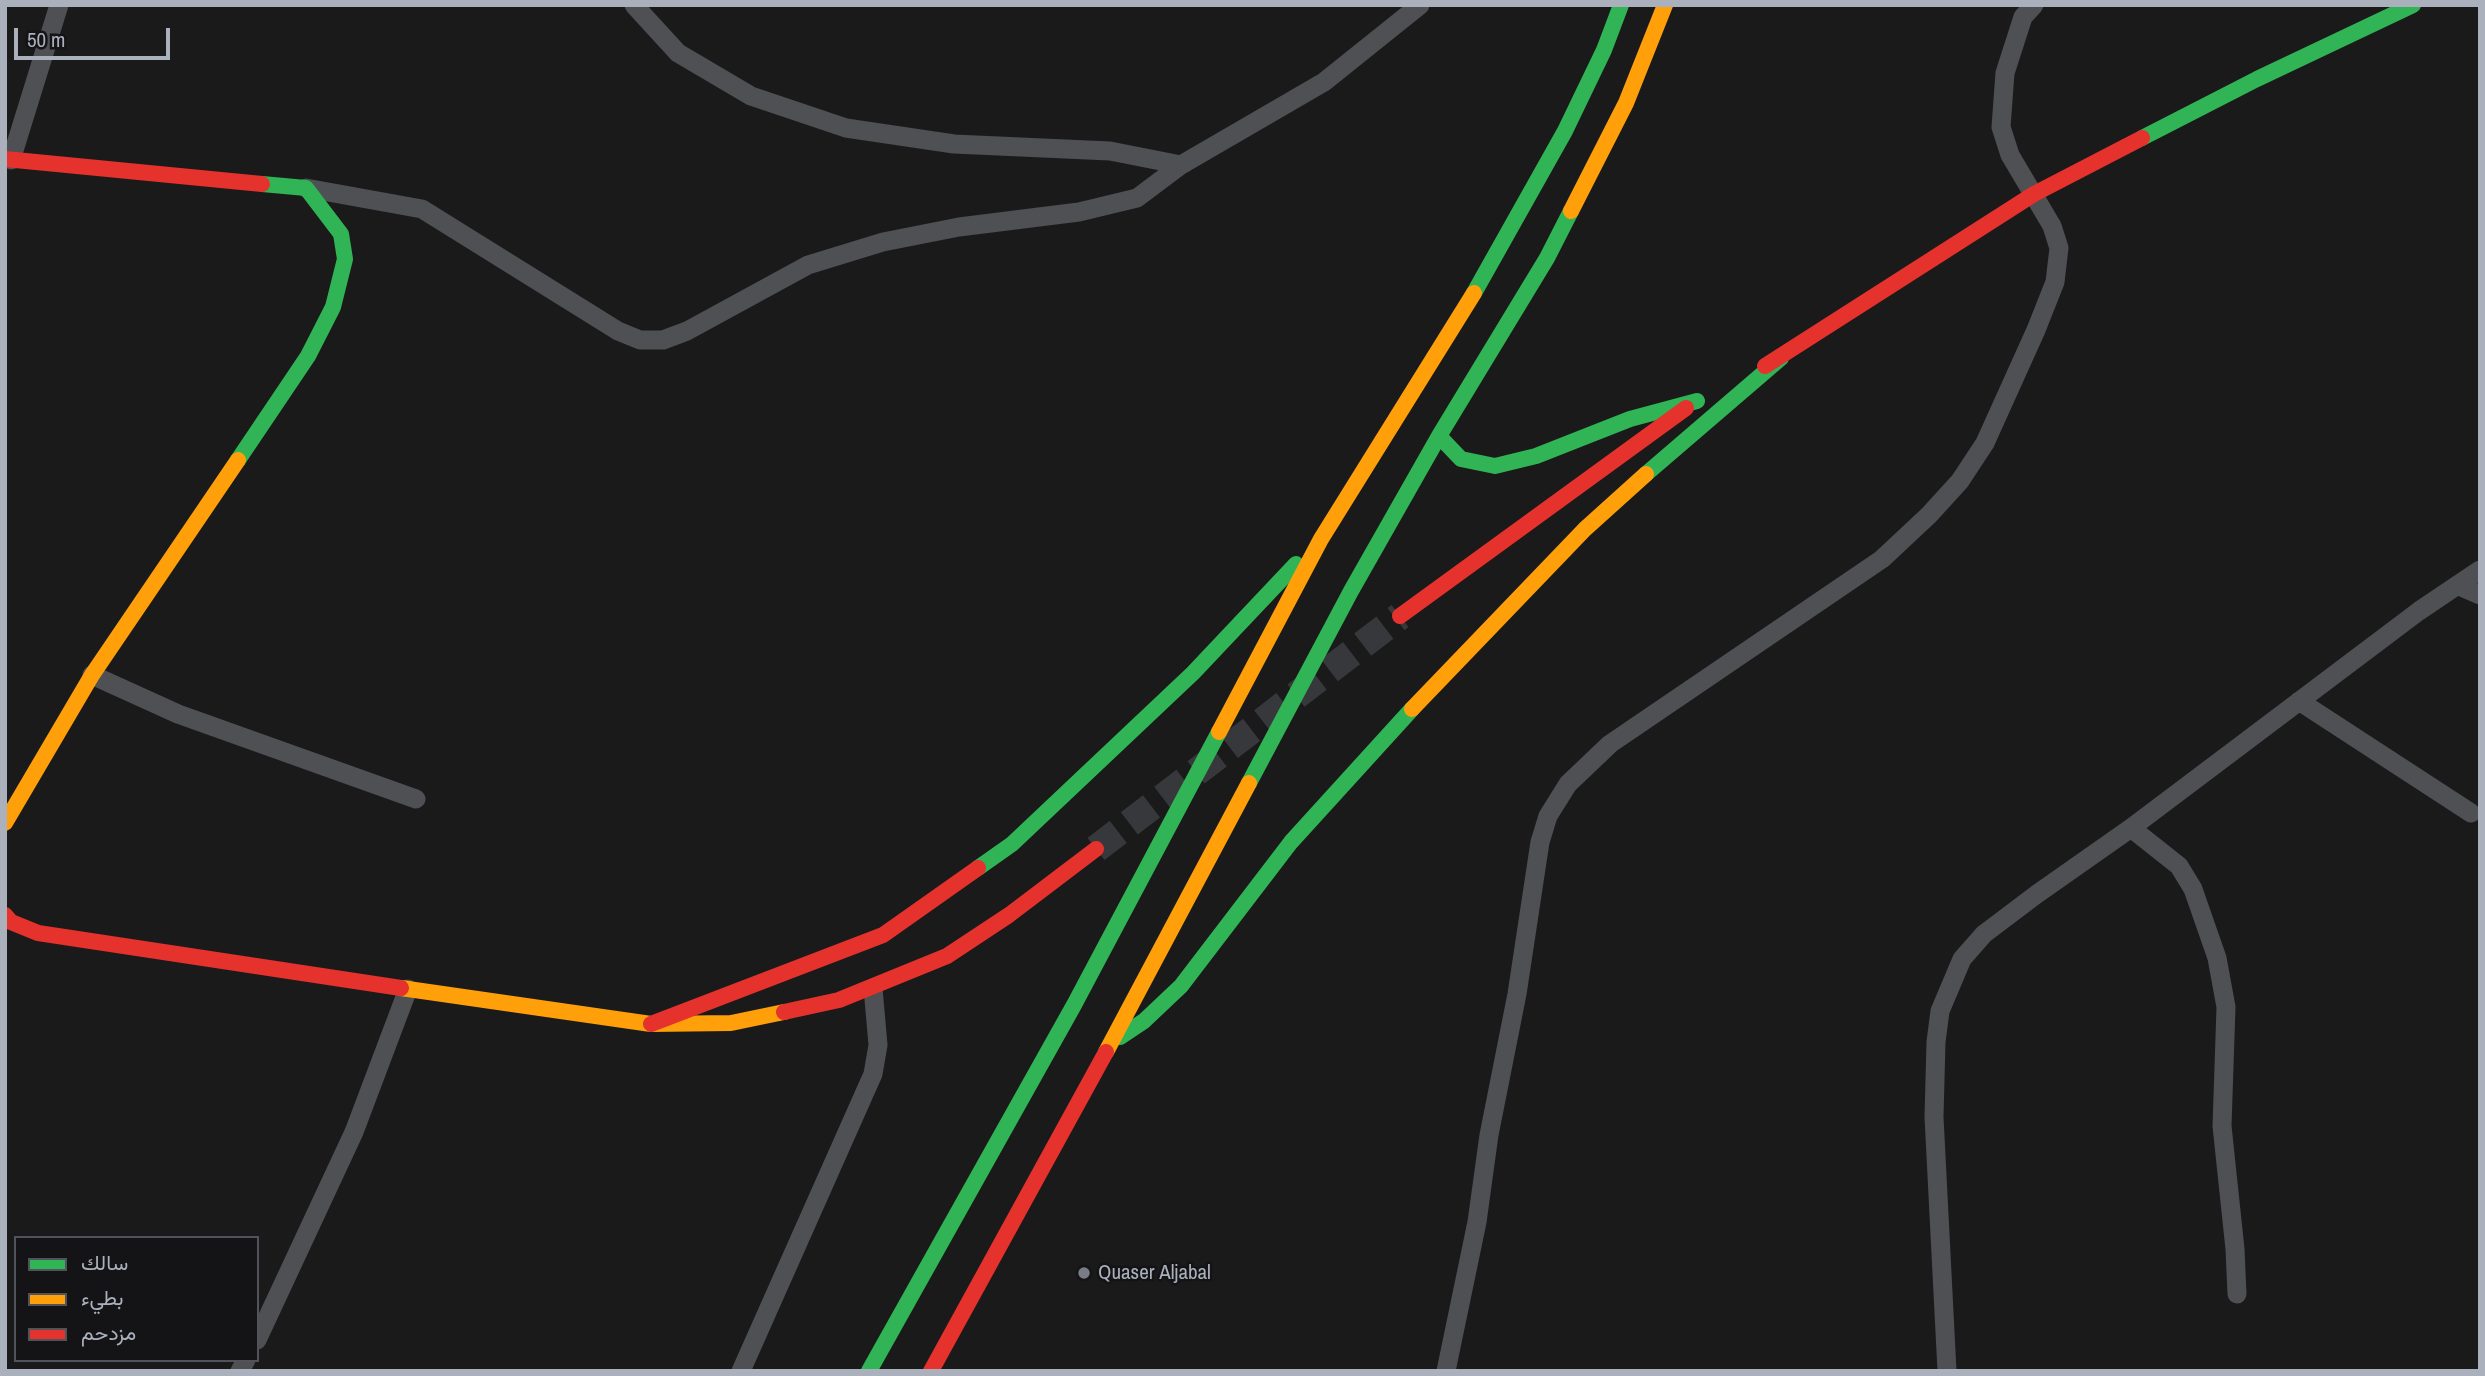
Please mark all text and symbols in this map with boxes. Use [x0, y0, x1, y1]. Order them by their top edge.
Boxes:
scale bar [18, 14, 173, 58]
text: 50 m [27, 25, 65, 54]
legend [14, 1236, 259, 1362]
text: سالك [81, 1248, 128, 1277]
place label: Quaser Aljabal [1098, 1260, 1211, 1286]
marker: Quaser Aljabal [1076, 1265, 1092, 1281]
text: بطيء [81, 1283, 124, 1312]
text: مزدحم [81, 1318, 136, 1347]

